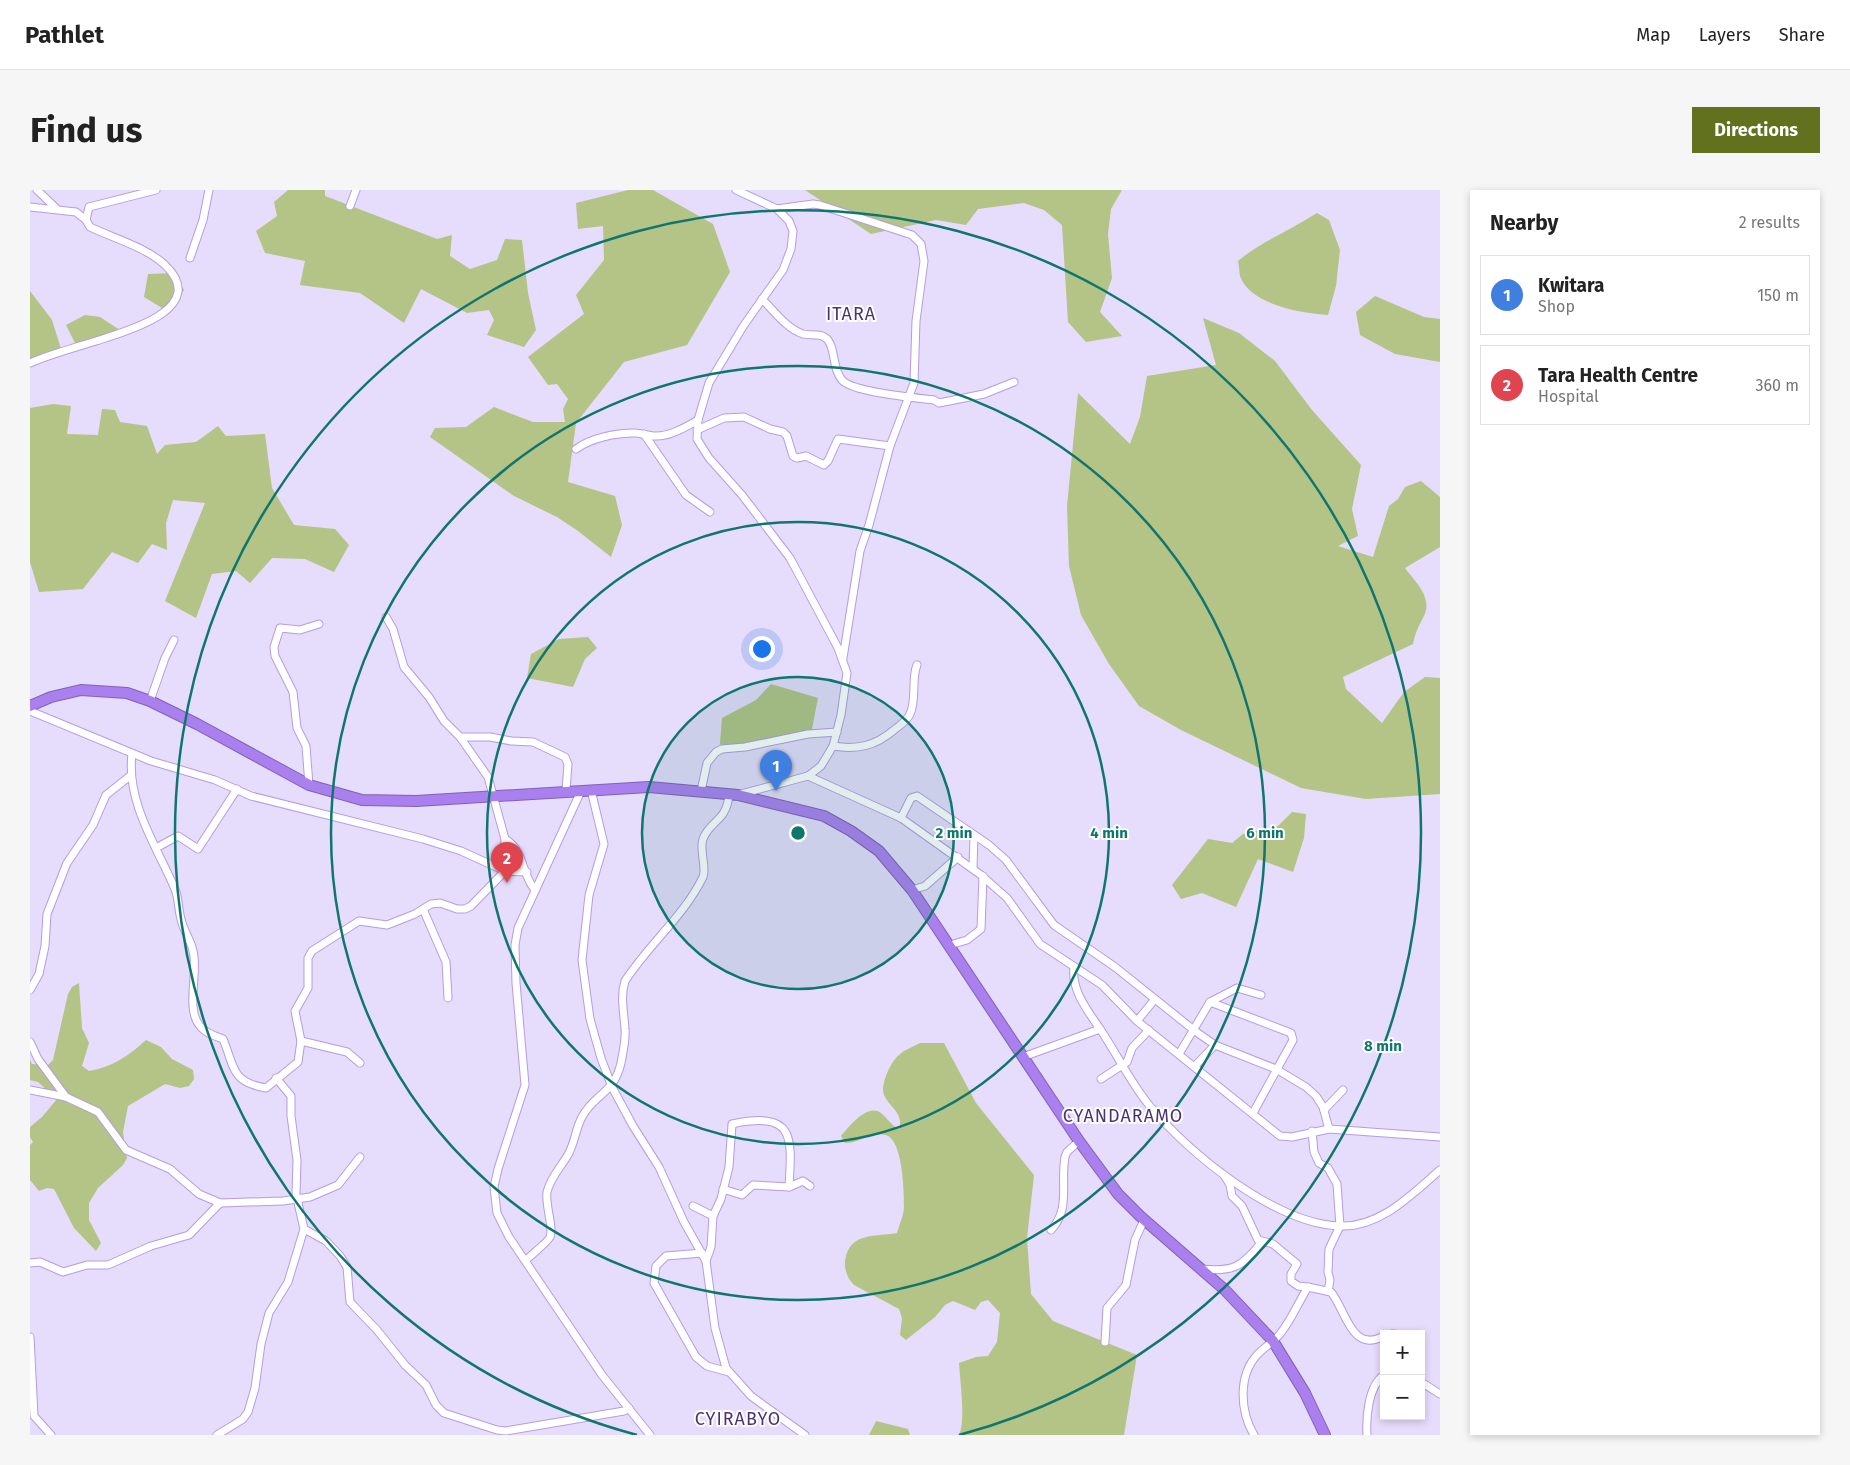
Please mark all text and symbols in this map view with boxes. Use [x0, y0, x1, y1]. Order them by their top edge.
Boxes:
text: Pathlet [25, 21, 104, 49]
text: Map [1636, 24, 1671, 46]
text: Layers [1699, 24, 1751, 46]
text: Share [1779, 24, 1825, 46]
button: Directions [1692, 107, 1820, 153]
text: Find us [30, 109, 142, 151]
text: Nearby [1490, 210, 1558, 236]
text: 2 results [1739, 213, 1800, 232]
text: Kwitara [1538, 274, 1604, 297]
text: 1 [1503, 286, 1511, 305]
text: 150 m [1757, 286, 1799, 305]
text: Shop [1538, 297, 1575, 316]
district label: ITARA [826, 303, 876, 325]
text: Tara Health Centre [1538, 364, 1698, 387]
text: 2 [1503, 376, 1511, 395]
text: 360 m [1756, 376, 1799, 395]
text: Hospital [1538, 387, 1599, 406]
your location [749, 636, 775, 662]
pin: 1 [760, 750, 792, 791]
centre of rings [789, 824, 807, 842]
text: 2 min [936, 824, 972, 842]
text: 4 min [1090, 824, 1128, 842]
text: 6 min [1246, 824, 1284, 842]
pin: 2 [491, 842, 523, 883]
text: 8 min [1364, 1037, 1402, 1055]
district label: CYANDARAMO [1063, 1105, 1183, 1127]
map controls [1380, 1330, 1425, 1420]
button: + [1380, 1330, 1425, 1375]
button: − [1380, 1375, 1425, 1420]
district label: CYIRABYO [695, 1408, 781, 1430]

